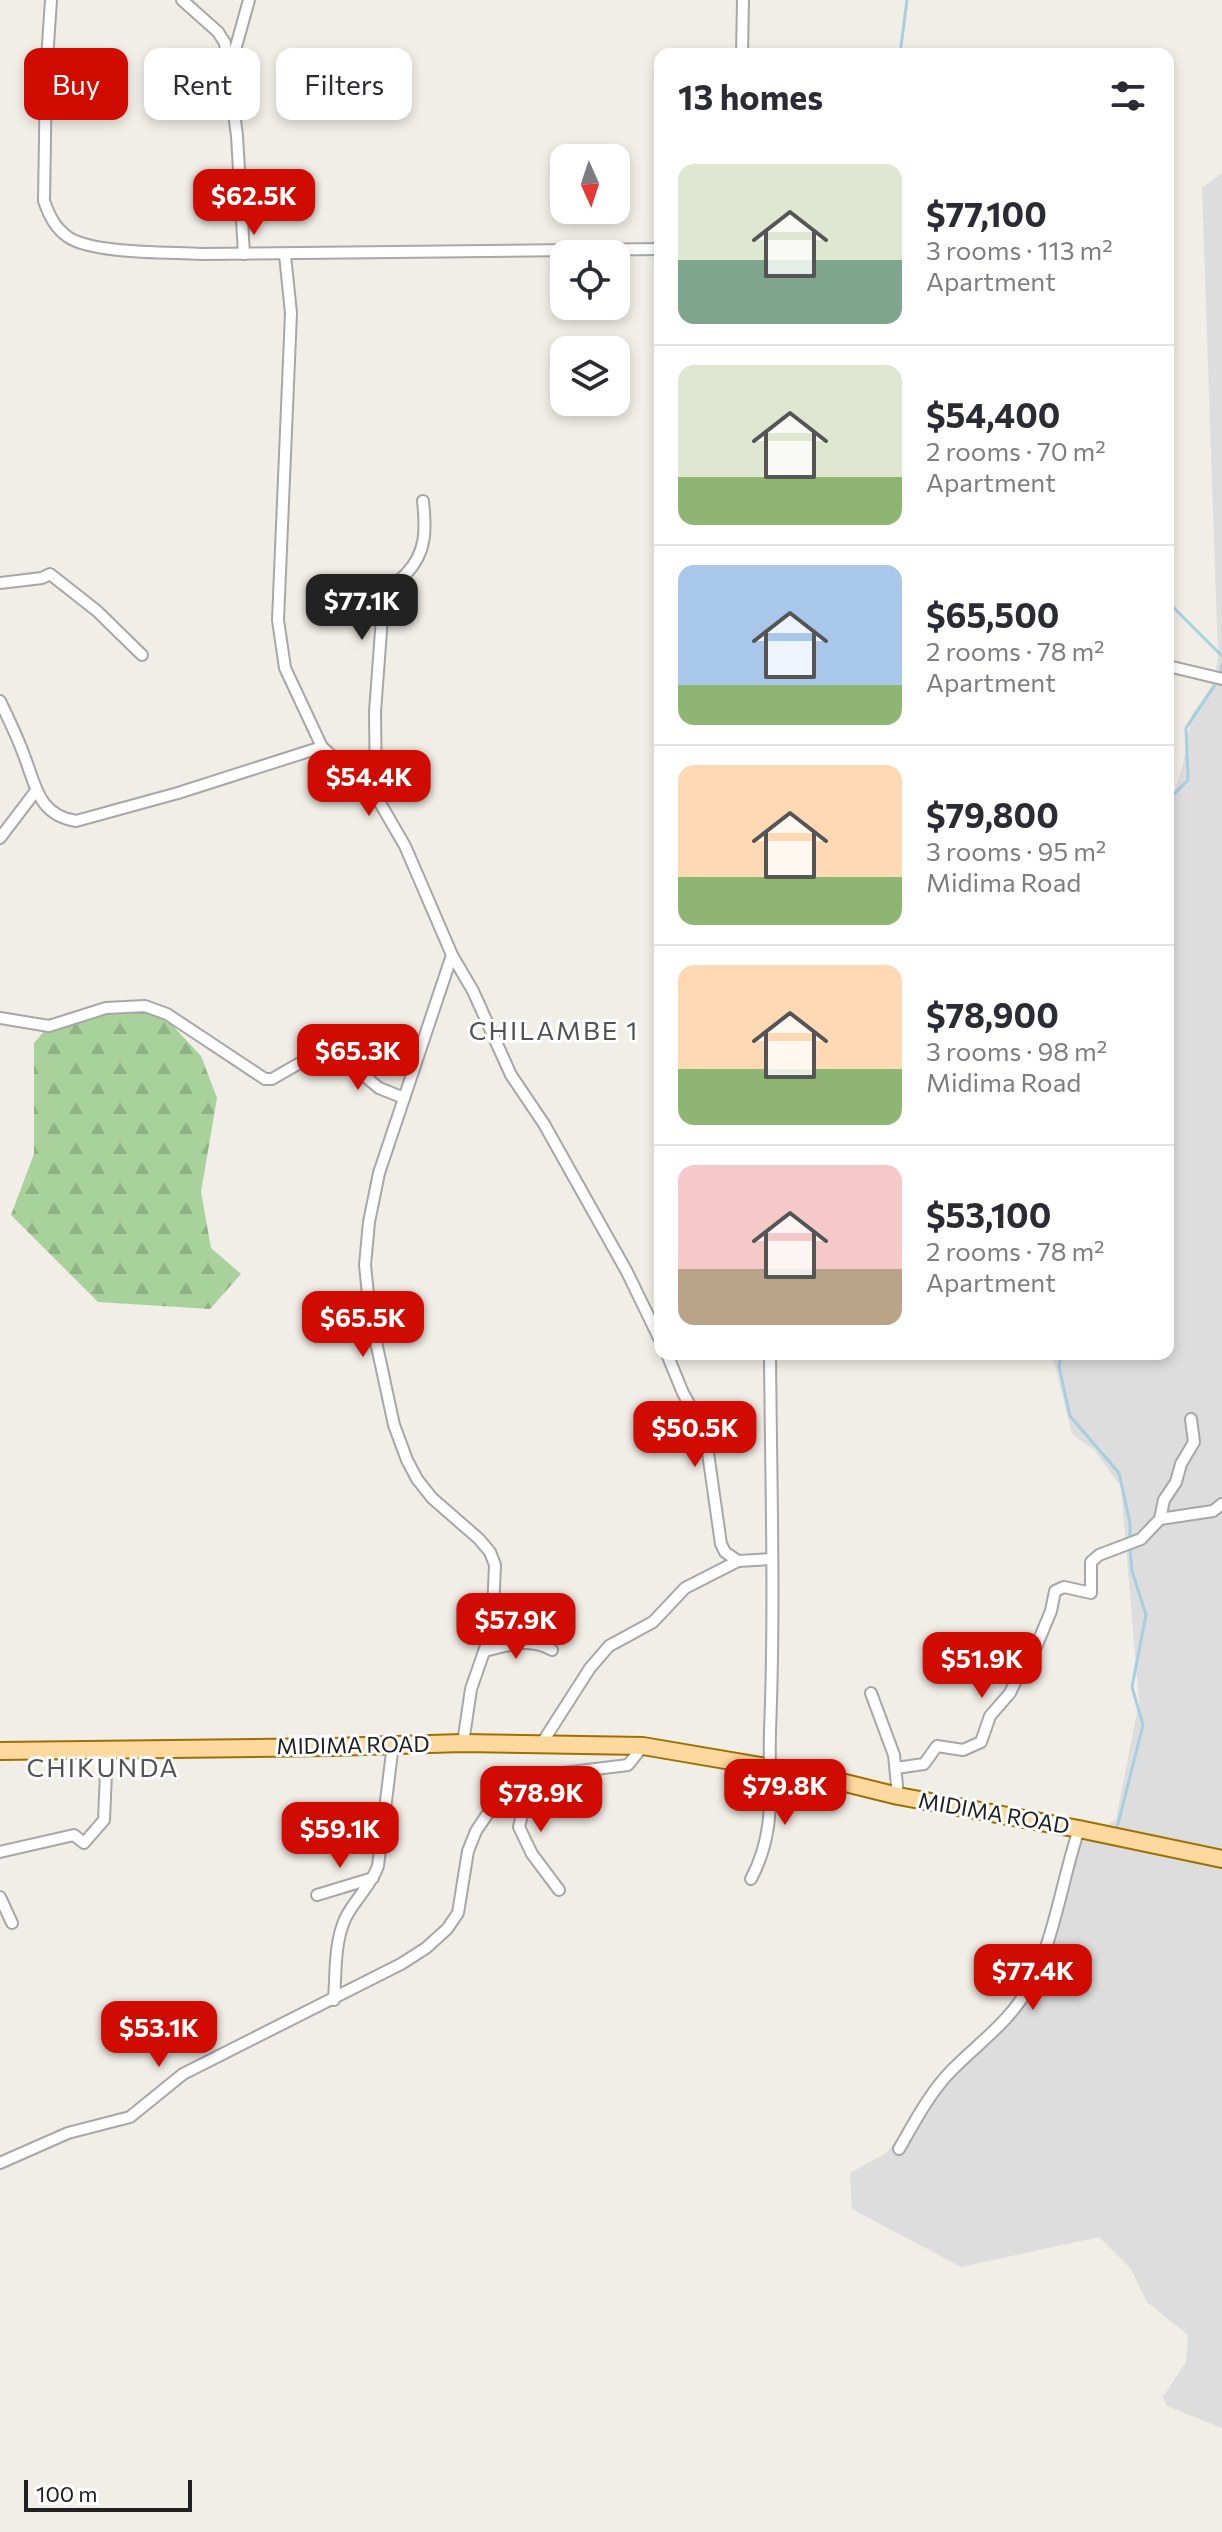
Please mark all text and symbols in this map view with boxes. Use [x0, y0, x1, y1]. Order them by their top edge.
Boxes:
chip: Buy [24, 48, 128, 120]
chip: Rent [144, 48, 260, 120]
chip: Filters [276, 48, 412, 120]
icon: filters [1106, 74, 1150, 118]
text: 13 homes [678, 75, 823, 117]
north arrow [550, 144, 630, 224]
map controls [550, 144, 630, 416]
pin: $62.5K [189, 169, 319, 237]
text: $62.5K [211, 179, 297, 210]
text: $77,100 [926, 192, 1047, 234]
icon: home [742, 196, 838, 292]
text: 3 rooms · 113 m² [926, 234, 1113, 265]
button: locate [550, 240, 630, 320]
text: Apartment [926, 265, 1056, 296]
button: layers [550, 336, 630, 416]
text: $54,400 [926, 393, 1060, 435]
icon: home [742, 397, 838, 493]
text: 2 rooms · 70 m² [926, 435, 1106, 466]
text: Apartment [926, 466, 1056, 497]
pin: $77.1K [297, 574, 427, 642]
text: $77.1K [324, 584, 400, 615]
text: $65,500 [926, 593, 1059, 635]
icon: home [742, 597, 838, 693]
text: 2 rooms · 78 m² [926, 635, 1105, 666]
text: Apartment [926, 666, 1056, 697]
pin: $54.4K [304, 750, 434, 818]
text: $54.4K [326, 760, 412, 791]
text: $79,800 [926, 793, 1059, 835]
icon: home [742, 797, 838, 893]
text: 3 rooms · 95 m² [926, 835, 1106, 866]
text: Midima Road [926, 866, 1081, 897]
text: $78,900 [926, 993, 1059, 1035]
icon: home [742, 997, 838, 1093]
district label: CHILAMBE 1 [469, 1014, 639, 1045]
pin: $65.3K [293, 1024, 423, 1092]
text: $65.3K [315, 1034, 401, 1065]
text: 3 rooms · 98 m² [926, 1035, 1107, 1066]
text: Midima Road [926, 1066, 1081, 1097]
text: $53,100 [926, 1193, 1051, 1235]
icon: home [742, 1197, 838, 1293]
text: 2 rooms · 78 m² [926, 1235, 1105, 1266]
text: Apartment [926, 1266, 1056, 1297]
pin: $65.5K [298, 1291, 428, 1359]
text: $65.5K [320, 1301, 406, 1332]
pin: $50.5K [630, 1401, 760, 1469]
text: $50.5K [651, 1411, 739, 1442]
pin: $57.9K [451, 1593, 581, 1661]
text: $57.9K [474, 1603, 558, 1634]
pin: $51.9K [917, 1632, 1047, 1700]
text: $51.9K [941, 1642, 1023, 1673]
street label: MIDIMA ROAD [276, 1730, 430, 1759]
district label: CHIKUNDA [27, 1751, 179, 1782]
pin: $79.8K [720, 1759, 850, 1827]
pin: $78.9K [476, 1766, 606, 1834]
text: $79.8K [742, 1769, 828, 1800]
text: $78.9K [498, 1776, 584, 1807]
street label: MIDIMA ROAD [916, 1786, 1072, 1839]
pin: $59.1K [275, 1802, 405, 1870]
text: $59.1K [300, 1812, 380, 1843]
pin: $77.4K [968, 1944, 1098, 2012]
text: $77.4K [992, 1954, 1074, 1985]
pin: $53.1K [94, 2001, 224, 2069]
text: $53.1K [119, 2011, 199, 2042]
scale bar [24, 2476, 192, 2512]
text: 100 m [36, 2480, 98, 2507]

